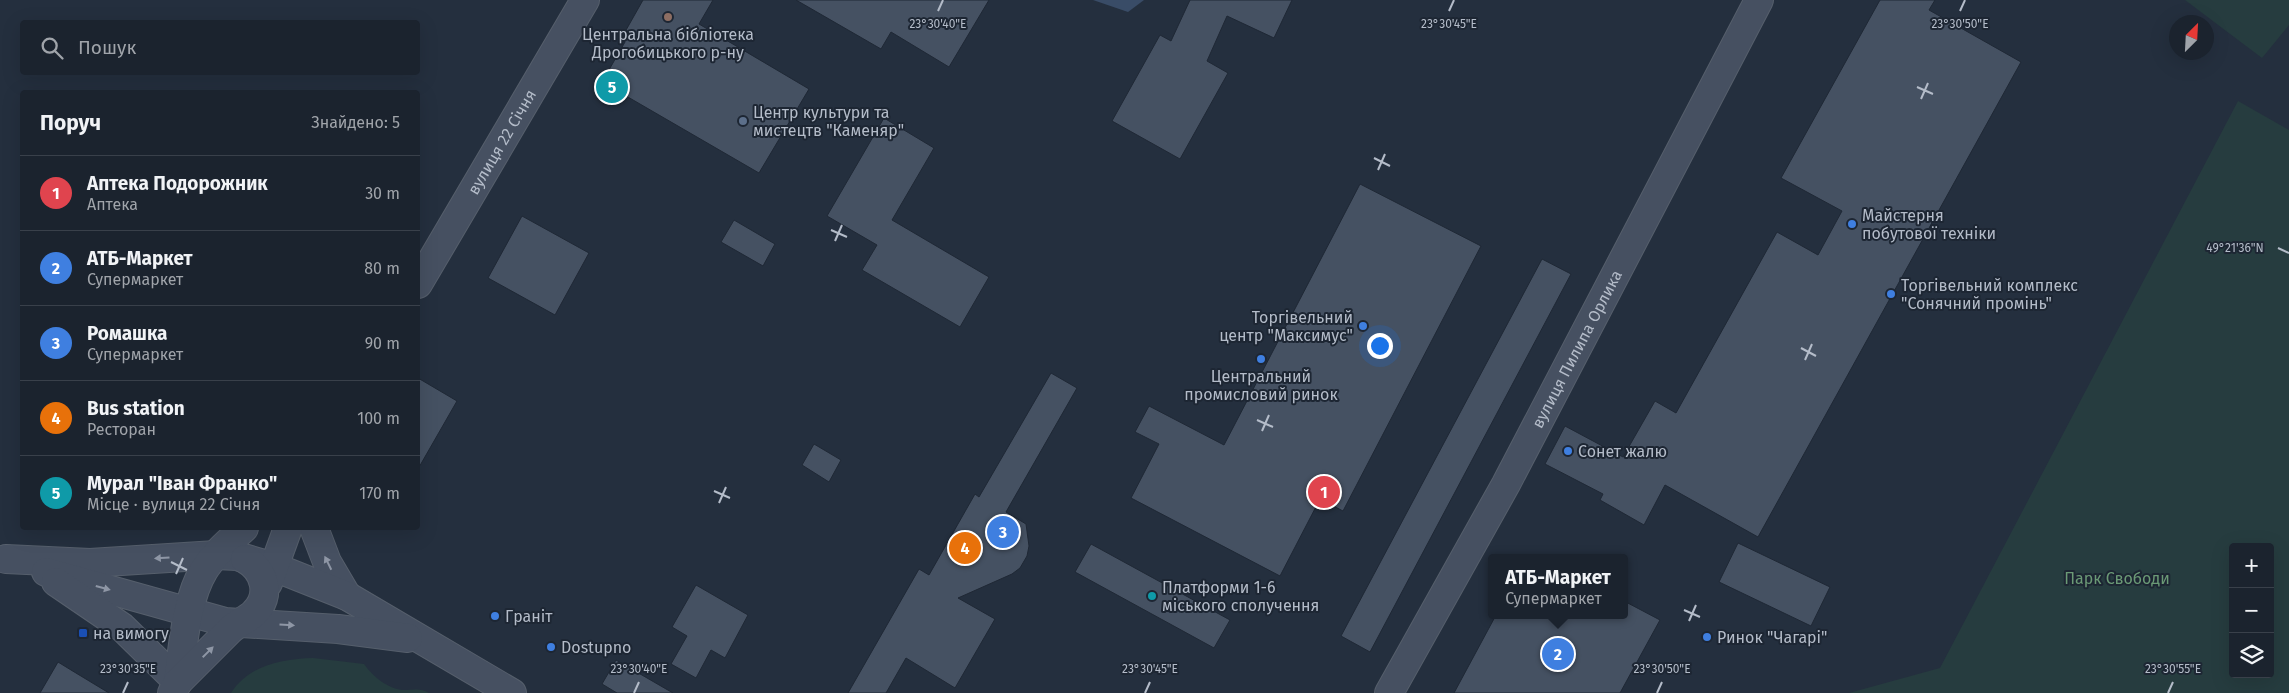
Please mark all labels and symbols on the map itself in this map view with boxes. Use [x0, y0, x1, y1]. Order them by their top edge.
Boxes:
marker: Центральна бібліотека Дрогобицького р-ну [662, 11, 674, 23]
north arrow [2169, 15, 2214, 60]
text: 23°30'40"E [909, 17, 967, 31]
text: 23°30'45"E [1421, 17, 1477, 31]
text: 23°30'50"E [1931, 17, 1989, 31]
place label: Центральна бібліотека Дрогобицького р-ну [582, 25, 754, 62]
pin: 5 [596, 68, 628, 106]
street label: вулиця 22 Січня [463, 86, 540, 198]
place label: Центр культури та мистецтв "Каменяр" [753, 103, 904, 140]
marker: Центр культури та мистецтв "Каменяр" [737, 115, 749, 127]
place label: Майстерня побутової техніки [1862, 206, 1996, 243]
marker: Майстерня побутової техніки [1846, 218, 1858, 230]
text: 49°21'36"N [2206, 241, 2264, 255]
street label: вулиця Пилипа Орлика [1528, 267, 1626, 431]
place label: Торгівельний комплекс "Сонячний промінь" [1901, 276, 2078, 313]
marker: Торгівельний комплекс "Сонячний промінь" [1885, 288, 1897, 300]
place label: Торгівельний центр "Максимус" [1219, 308, 1353, 345]
marker: Торгівельний центр "Максимус" [1357, 320, 1369, 332]
your location [1367, 333, 1393, 359]
marker: Центральний промисловий ринок [1255, 353, 1267, 365]
place label: Центральний промисловий ринок [1184, 367, 1338, 404]
place label: Сонет жалю [1578, 442, 1667, 461]
marker: Сонет жалю [1562, 445, 1574, 457]
pin: 1 [1308, 473, 1340, 511]
pin: 3 [987, 513, 1019, 551]
pin: 4 [949, 529, 981, 567]
one-way arrow [154, 555, 170, 563]
one-way arrow [324, 556, 332, 570]
park label: Парк Свободи [2064, 569, 2170, 588]
place label: Платформи 1-6 міського сполучення [1162, 578, 1319, 615]
one-way arrow [95, 584, 110, 592]
marker: Платформи 1-6 міського сполучення [1146, 590, 1158, 602]
place label: Граніт [505, 607, 553, 626]
marker: Граніт [489, 610, 501, 622]
one-way arrow [279, 622, 295, 630]
place label: на вимогу [93, 624, 169, 643]
marker: на вимогу [77, 627, 89, 639]
place label: Ринок "Чагарі" [1717, 628, 1827, 647]
marker: Ринок "Чагарі" [1701, 631, 1713, 643]
pin: 2 [1542, 635, 1574, 673]
place label: Dostupno [561, 638, 631, 657]
marker: Dostupno [545, 641, 557, 653]
one-way arrow [202, 646, 214, 658]
text: 23°30'35"E [100, 662, 156, 676]
text: 23°30'40"E [610, 662, 668, 676]
text: 23°30'45"E [1122, 662, 1178, 676]
text: 23°30'50"E [1633, 662, 1691, 676]
text: 23°30'55"E [2145, 662, 2201, 676]

